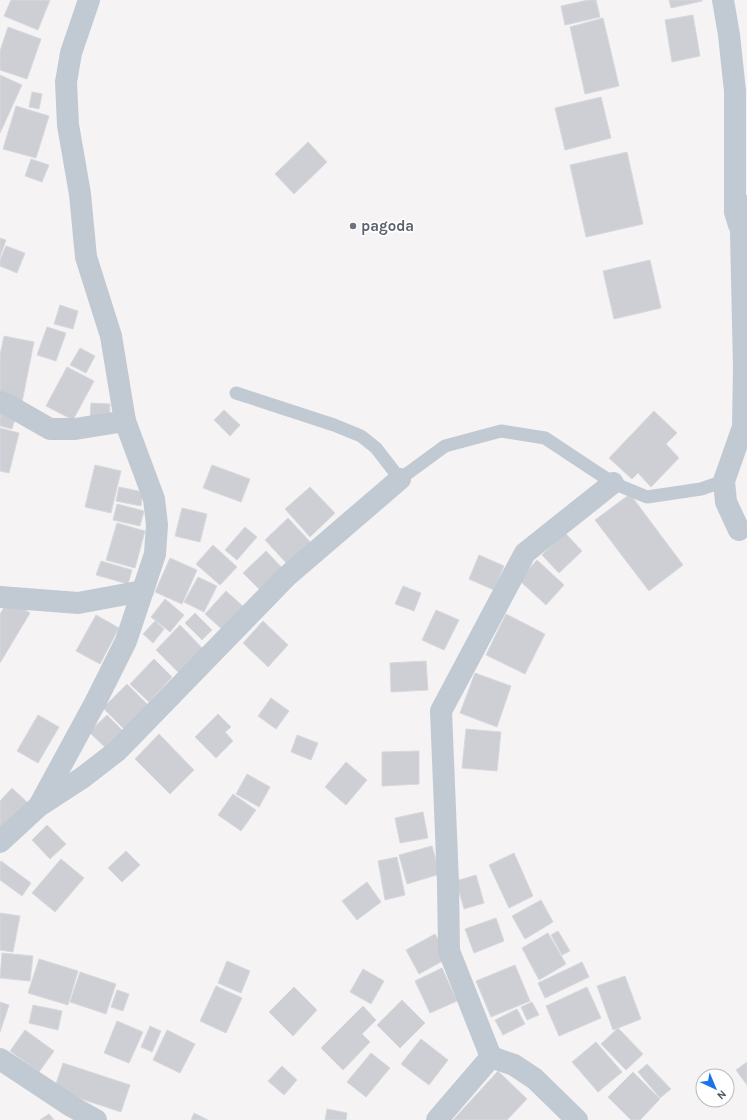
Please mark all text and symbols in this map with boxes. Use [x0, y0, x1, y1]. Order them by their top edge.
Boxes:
place label: pagoda [361, 217, 414, 235]
marker: pagoda [348, 221, 358, 231]
north arrow [695, 1068, 735, 1108]
text: N [714, 1087, 729, 1102]

